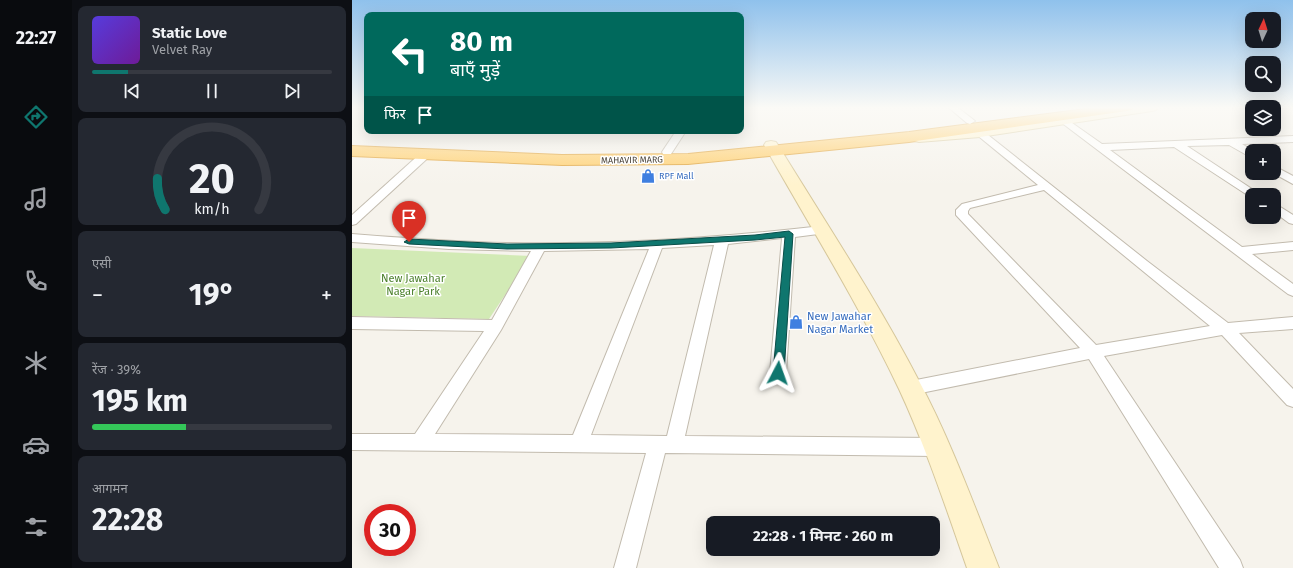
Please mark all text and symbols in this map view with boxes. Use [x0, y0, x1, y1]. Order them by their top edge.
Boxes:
north arrow [1245, 12, 1281, 48]
map controls [1245, 12, 1281, 224]
text: Static Love [152, 24, 227, 42]
text: 80 m [450, 25, 513, 58]
text: 22:27 [16, 27, 56, 49]
icon: left [384, 28, 436, 80]
text: Velvet Ray [152, 42, 212, 57]
button: search [1245, 56, 1281, 92]
text: बाएँ मुड़ें [450, 59, 500, 81]
icon: previous [121, 80, 143, 102]
icon: pause [201, 80, 223, 102]
icon: next [281, 80, 303, 102]
button: layers [1245, 100, 1281, 136]
icon: directions [22, 103, 50, 131]
icon: arrive [414, 104, 436, 126]
text: फिर [384, 105, 406, 123]
button: + [1245, 144, 1281, 180]
text: 20 [189, 153, 235, 203]
street label: MAHAVIR MARG [601, 154, 663, 166]
shop icon: RPF Mall [640, 168, 656, 184]
place label: RPF Mall [659, 171, 694, 181]
icon: music [22, 185, 50, 213]
button: − [1245, 188, 1281, 224]
text: km/h [194, 200, 230, 217]
pin [392, 201, 426, 242]
icon: arrive [398, 207, 420, 229]
text: एसी [92, 256, 111, 271]
icon: phone [22, 267, 50, 295]
park label: New Jawahar Nagar Park [381, 272, 446, 298]
text: 19° [189, 277, 235, 313]
text: − [92, 282, 103, 309]
text: + [321, 282, 332, 309]
place label: New Jawahar Nagar Market [807, 310, 873, 336]
shop icon: New Jawahar Nagar Market [788, 314, 804, 330]
icon: climate [22, 349, 50, 377]
position arrow [757, 352, 799, 394]
text: रेंज · 39% [92, 362, 141, 377]
text: 195 km [92, 383, 188, 419]
icon: car [22, 431, 50, 459]
text: आगमन [92, 481, 128, 496]
text: 22:28 [92, 502, 163, 538]
speed limit sign: 30 [364, 504, 416, 556]
icon: filters [22, 513, 50, 541]
text: 22:28 · 1 मिनट · 260 m [753, 527, 893, 545]

